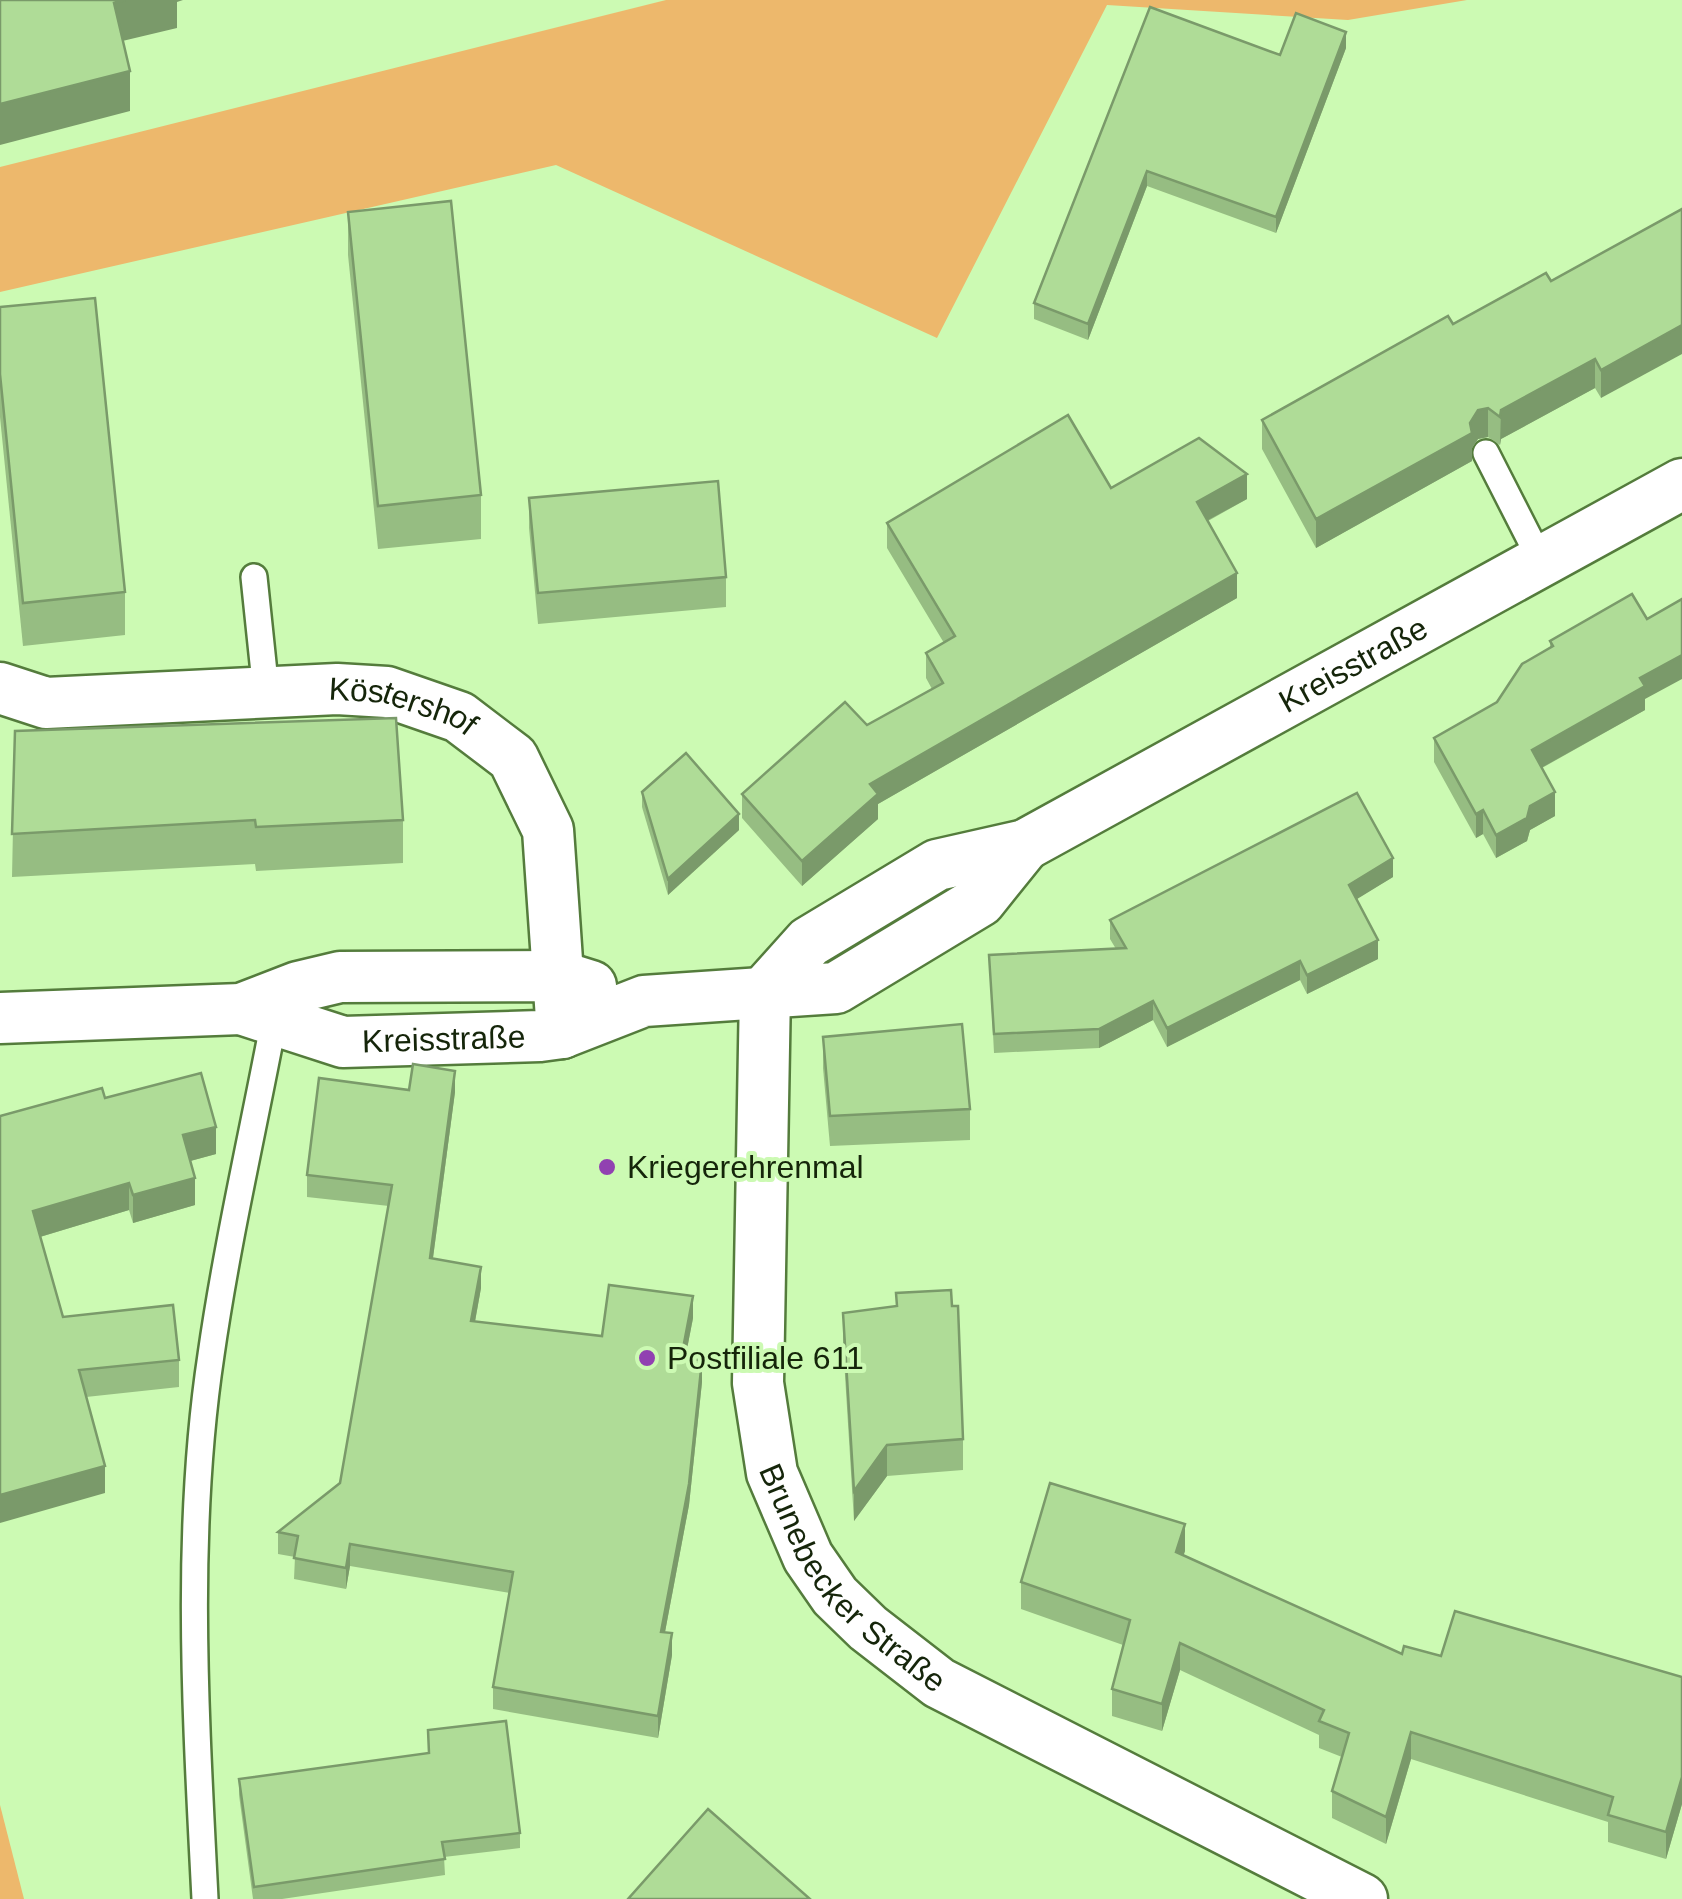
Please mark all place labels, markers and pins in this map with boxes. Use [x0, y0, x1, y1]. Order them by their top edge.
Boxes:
place label: Kriegerehrenmal [627, 1149, 864, 1185]
marker: Kriegerehrenmal [596, 1156, 618, 1178]
place label: Postfiliale 611 [667, 1340, 864, 1376]
marker: Postfiliale 611 [636, 1347, 658, 1369]

